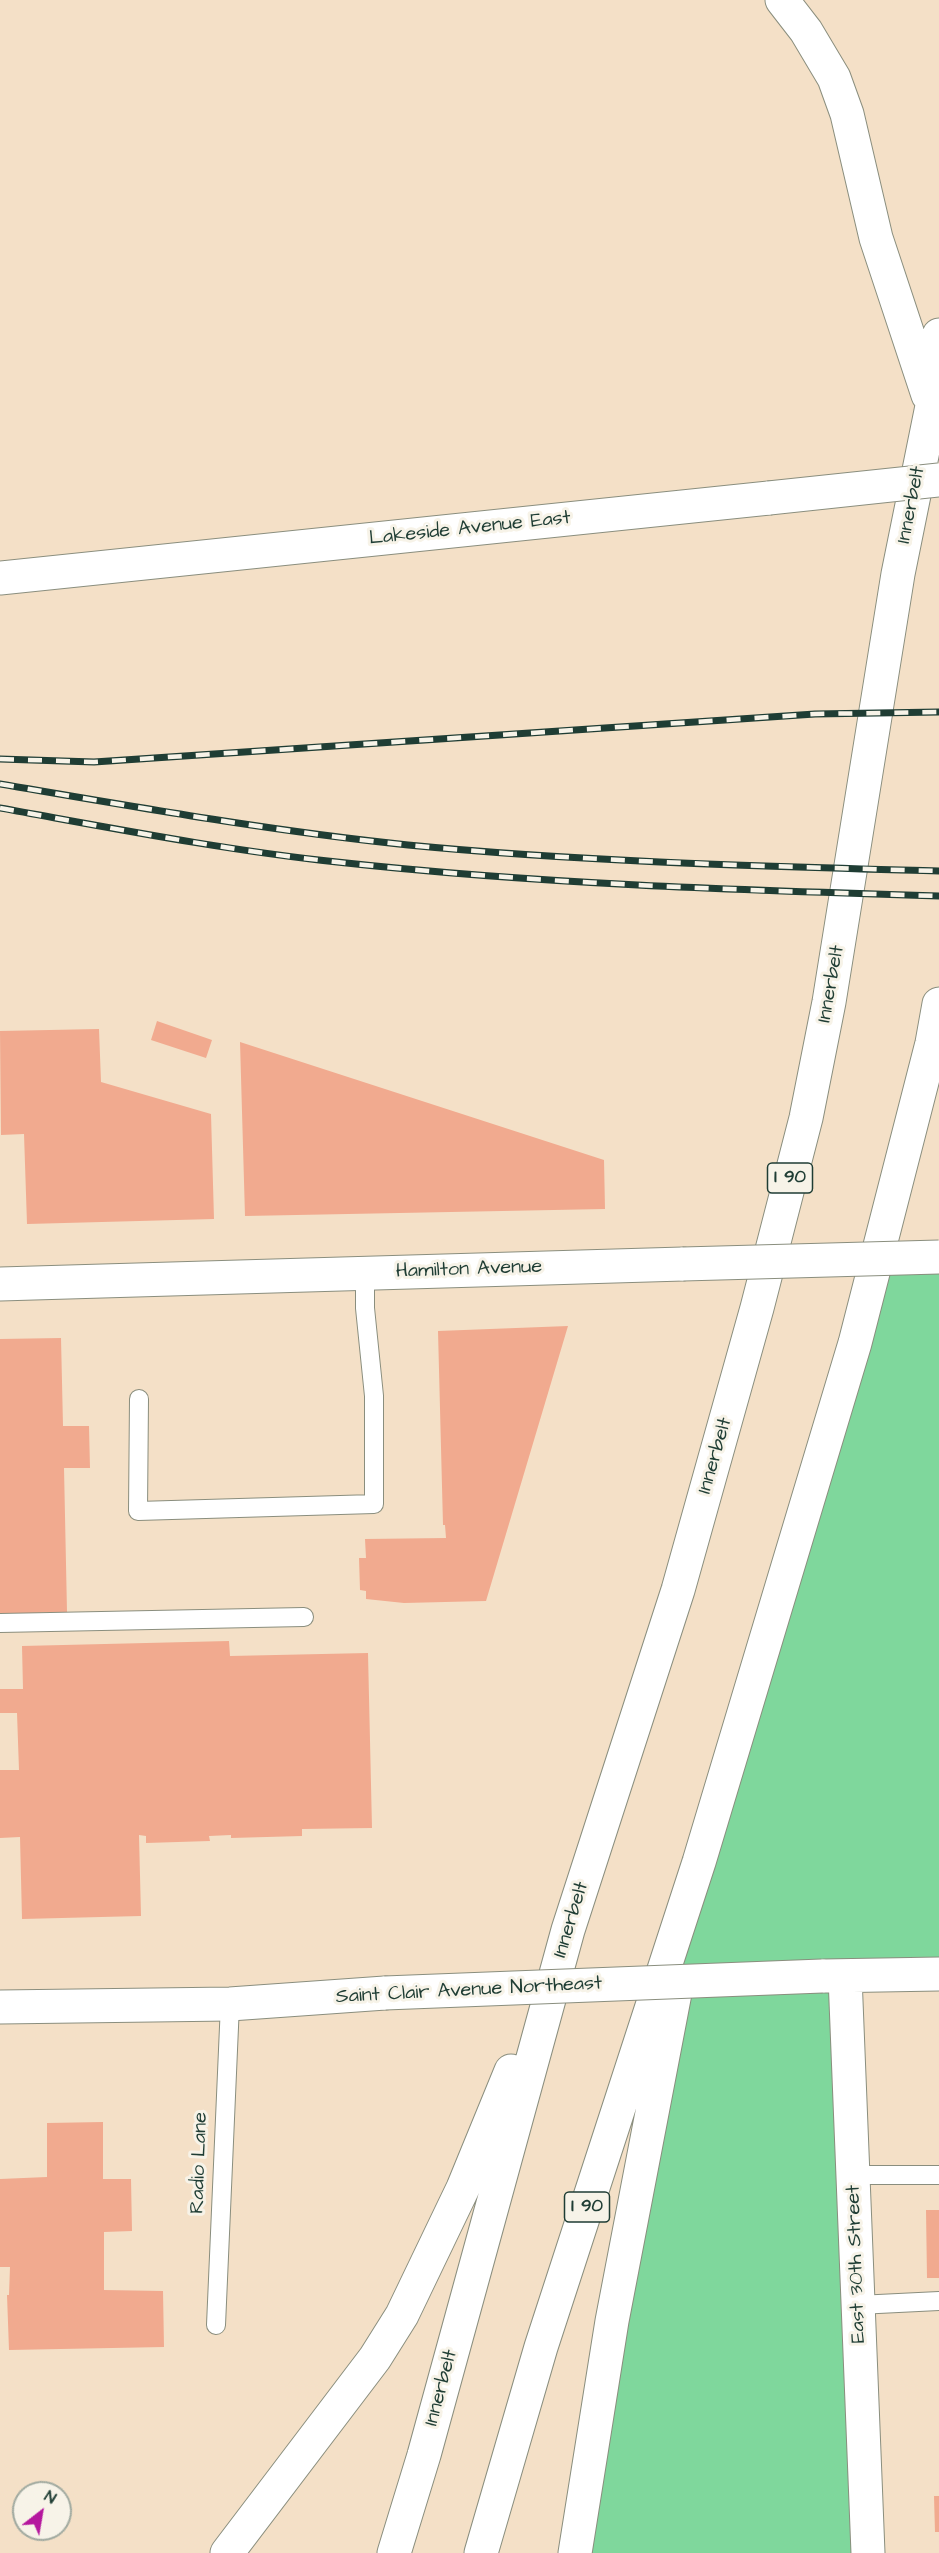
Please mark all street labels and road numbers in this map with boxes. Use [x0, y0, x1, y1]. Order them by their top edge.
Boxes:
street label: Innerbelt [893, 464, 931, 546]
street label: Lakeside Avenue East [368, 506, 572, 552]
street label: Innerbelt [813, 943, 851, 1025]
road number: I 90 [768, 1163, 812, 1193]
street label: Hamilton Avenue [395, 1255, 543, 1285]
street label: Innerbelt [694, 1415, 738, 1497]
street label: Innerbelt [549, 1879, 595, 1961]
street label: Saint Clair Avenue Northeast [335, 1972, 603, 2010]
street label: Radio Lane [186, 2112, 214, 2214]
street label: East 30th Street [842, 2184, 872, 2344]
road number: I 90 [564, 2192, 610, 2222]
street label: Innerbelt [420, 2347, 464, 2429]

